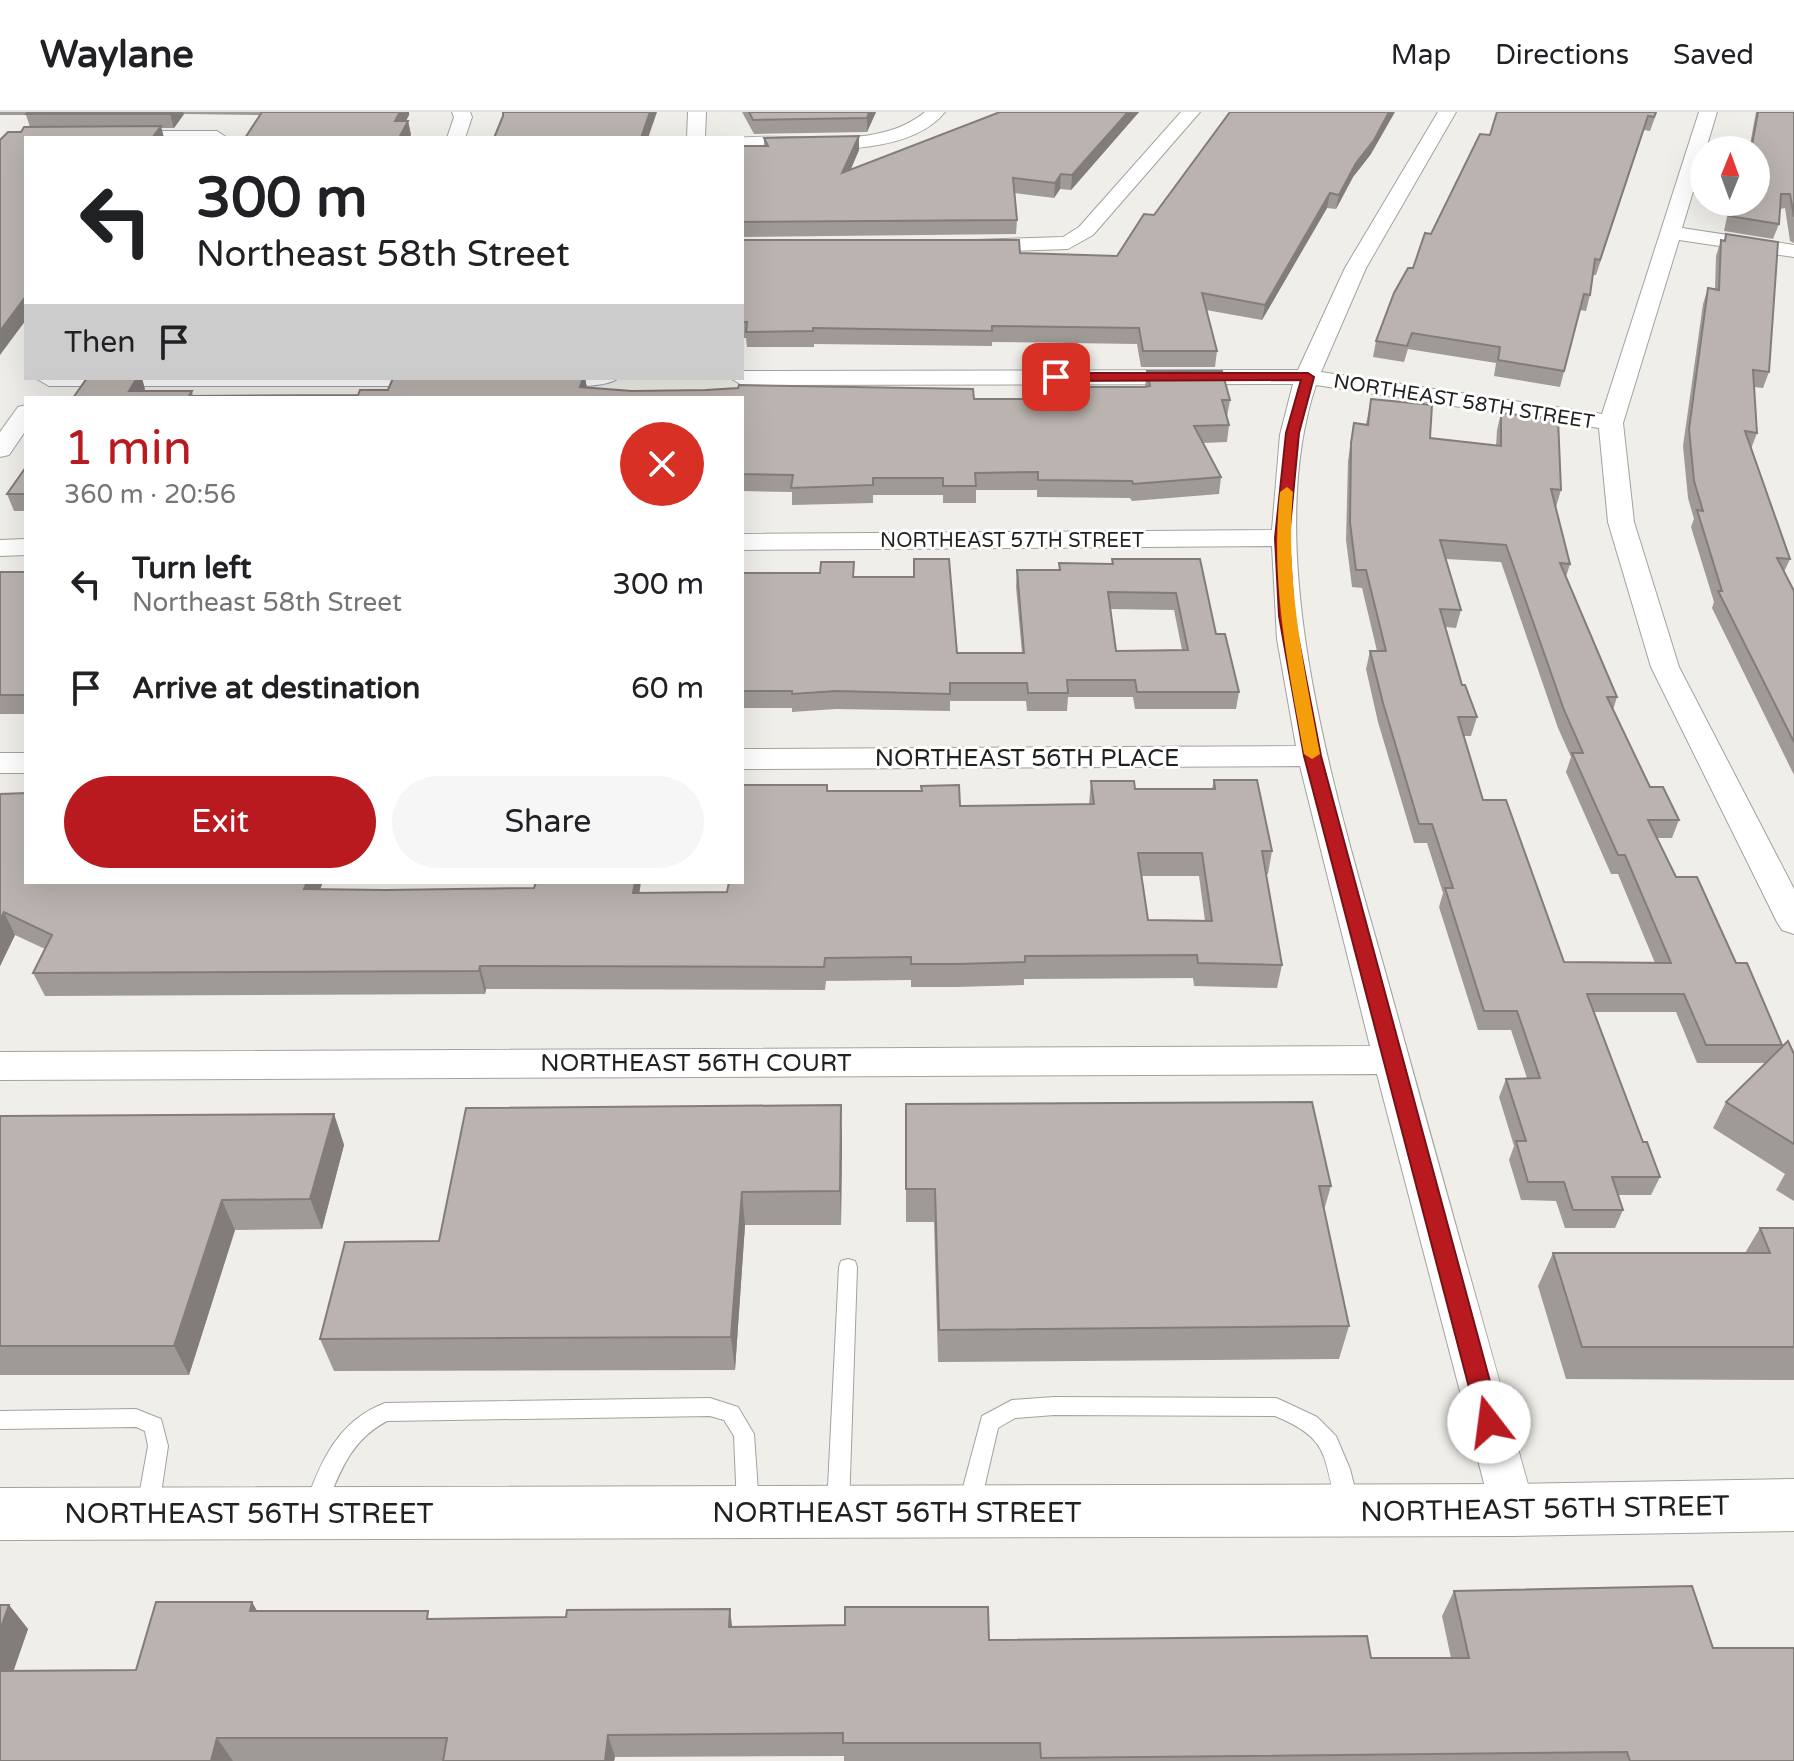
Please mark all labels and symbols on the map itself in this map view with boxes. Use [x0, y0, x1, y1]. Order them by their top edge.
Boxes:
north arrow [1690, 136, 1770, 216]
pin [1022, 343, 1090, 411]
street label: NORTHEAST 58TH STREET [1332, 370, 1596, 434]
street label: NORTHEAST 57TH STREET [880, 529, 1144, 553]
street label: NORTHEAST 56TH PLACE [875, 744, 1179, 773]
street label: NORTHEAST 56TH COURT [540, 1049, 852, 1078]
position arrow [1447, 1380, 1531, 1464]
street label: NORTHEAST 56TH STREET [1360, 1489, 1730, 1529]
street label: NORTHEAST 56TH STREET [712, 1496, 1082, 1530]
street label: NORTHEAST 56TH STREET [64, 1497, 434, 1531]

